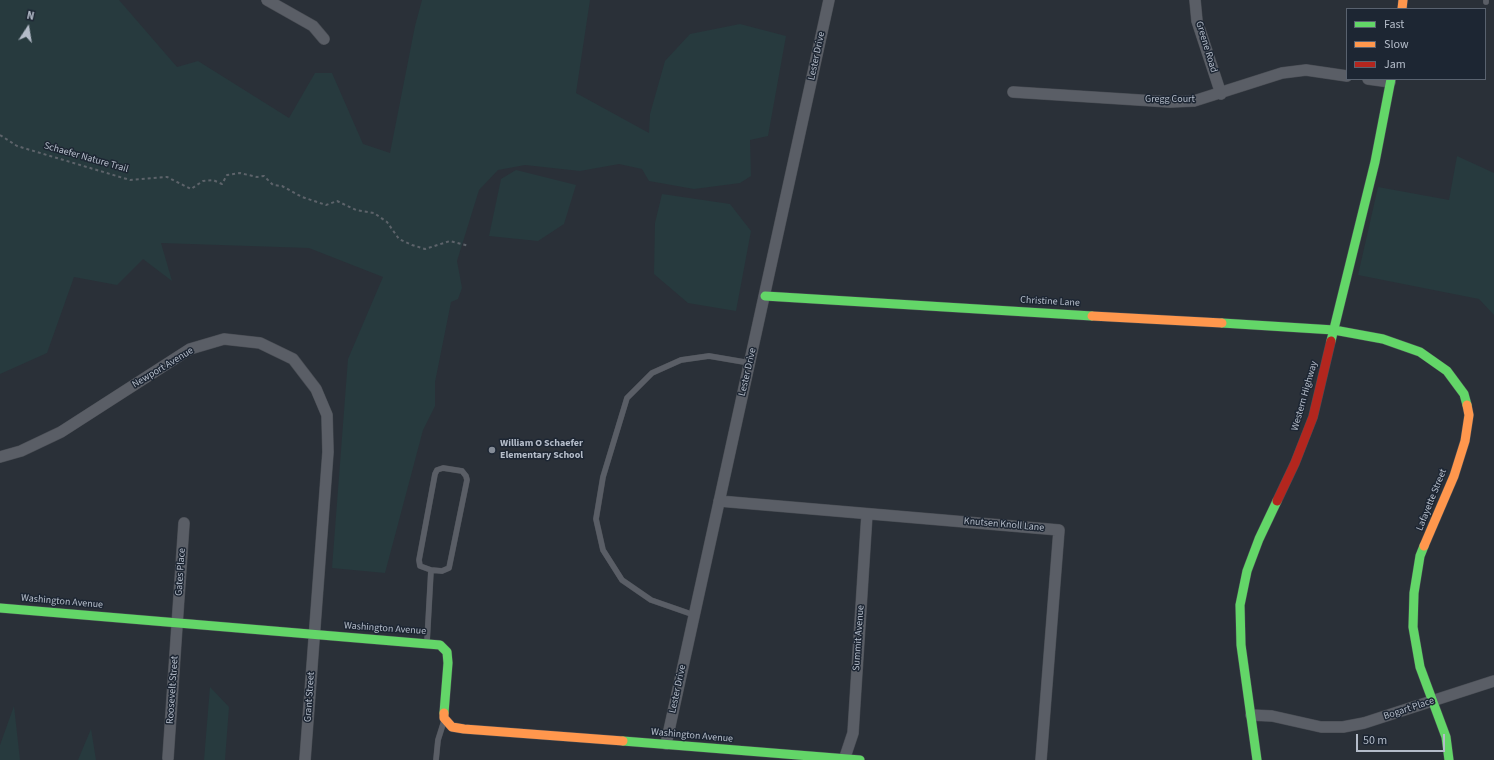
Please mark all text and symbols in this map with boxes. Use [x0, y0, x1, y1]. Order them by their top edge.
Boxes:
north arrow [8, 8, 48, 48]
text: N [25, 8, 36, 24]
legend [1346, 8, 1486, 80]
text: Fast [1384, 16, 1404, 33]
street label: Greene Road [1192, 20, 1220, 74]
street label: Lester Drive [806, 31, 828, 81]
text: Slow [1384, 36, 1409, 53]
text: Jam [1384, 56, 1406, 73]
street label: Gregg Court [1145, 94, 1195, 106]
street label: Schaefer Nature Trail [42, 140, 130, 176]
street label: Christine Lane [1020, 294, 1080, 310]
street label: Newport Avenue [130, 345, 196, 391]
street label: Lester Drive [737, 347, 759, 397]
street label: Western Highway [1289, 360, 1321, 432]
place label: William O Schaefer Elementary School [500, 438, 583, 462]
marker: William O Schaefer Elementary School [487, 445, 497, 455]
street label: Lafayette Street [1414, 467, 1450, 533]
street label: Knutsen Knoll Lane [963, 516, 1045, 534]
street label: Gates Place [173, 548, 189, 596]
street label: Washington Avenue [20, 592, 104, 612]
street label: Summit Avenue [851, 605, 867, 671]
street label: Washington Avenue [344, 620, 426, 638]
street label: Roosevelt Street [165, 656, 181, 724]
street label: Lester Drive [667, 664, 689, 714]
street label: Grant Street [302, 671, 318, 723]
street label: Bogart Place [1382, 695, 1436, 723]
street label: Washington Avenue [650, 726, 734, 746]
scale bar [1358, 726, 1447, 752]
text: 50 m [1363, 732, 1387, 749]

